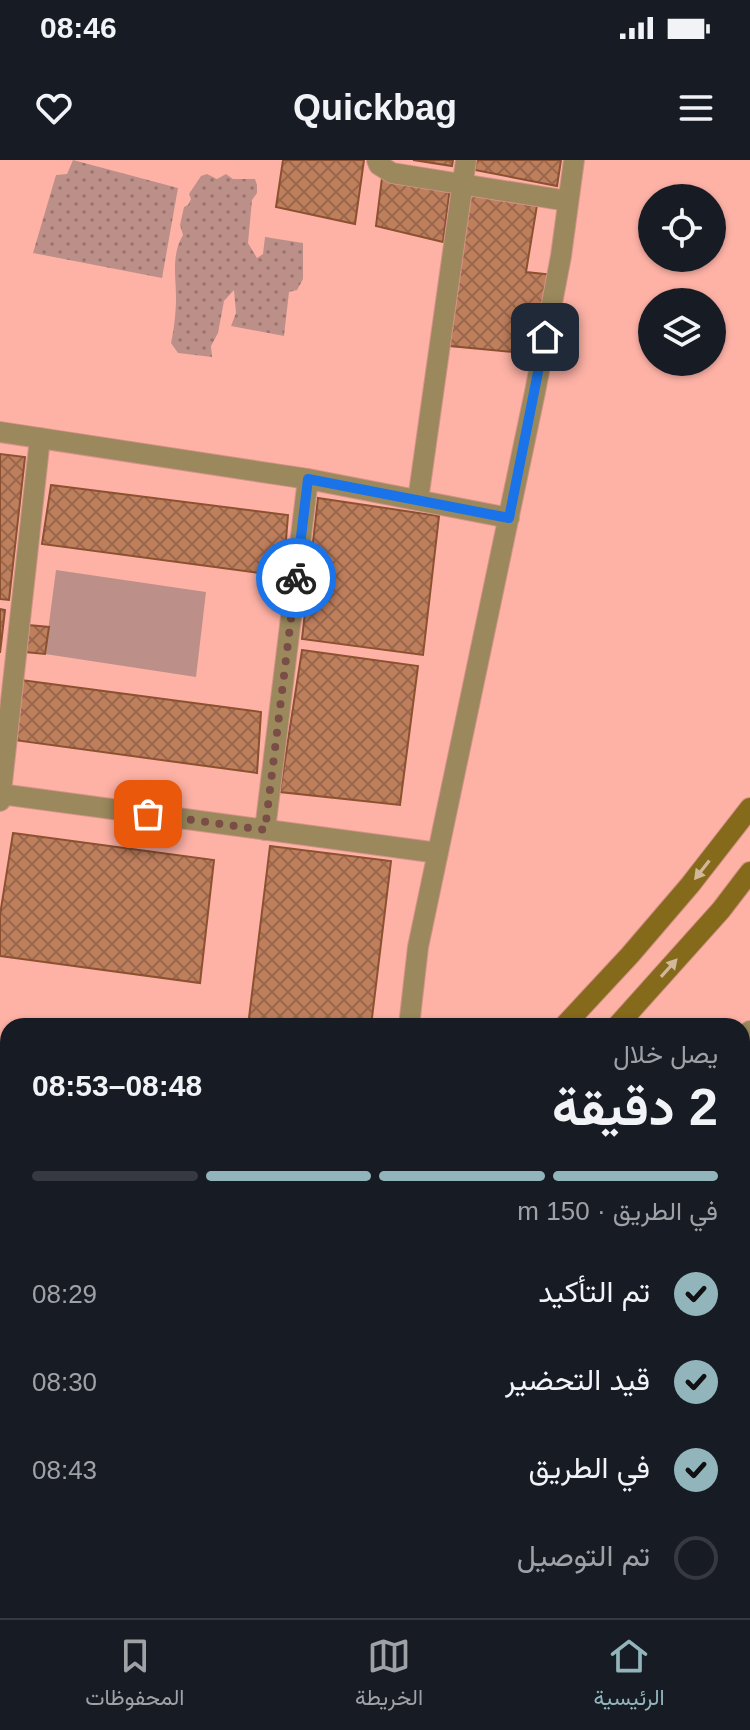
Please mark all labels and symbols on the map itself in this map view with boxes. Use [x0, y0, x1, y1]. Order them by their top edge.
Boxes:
pin [511, 303, 579, 371]
courier [256, 538, 336, 618]
pin [114, 780, 182, 848]
one-way arrow [695, 860, 711, 880]
one-way arrow [660, 959, 678, 978]

